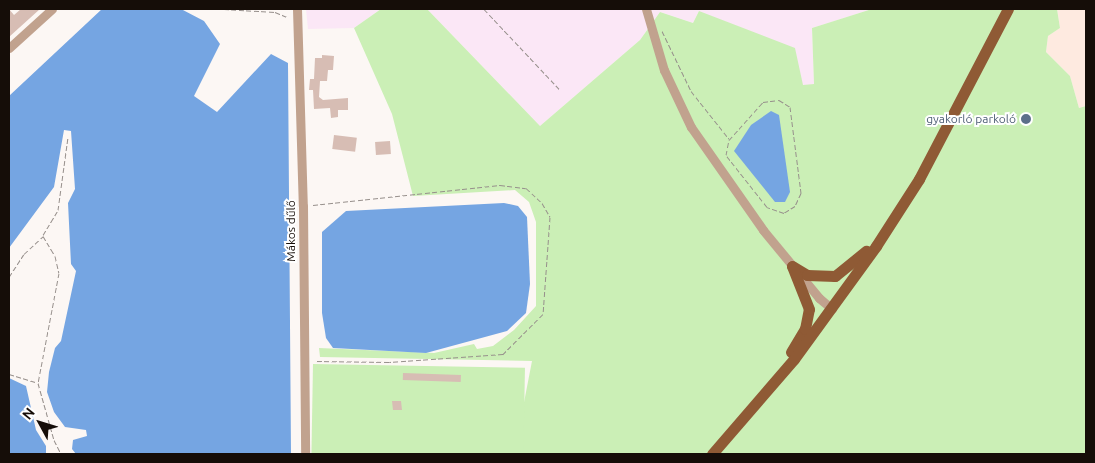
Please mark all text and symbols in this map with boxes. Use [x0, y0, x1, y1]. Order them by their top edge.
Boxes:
place label: gyakorló parkoló [926, 112, 1016, 126]
marker: gyakorló parkoló [1020, 113, 1032, 125]
street label: Mákos dűlő [284, 200, 298, 262]
north arrow [15, 398, 65, 448]
text: N [19, 404, 38, 423]

